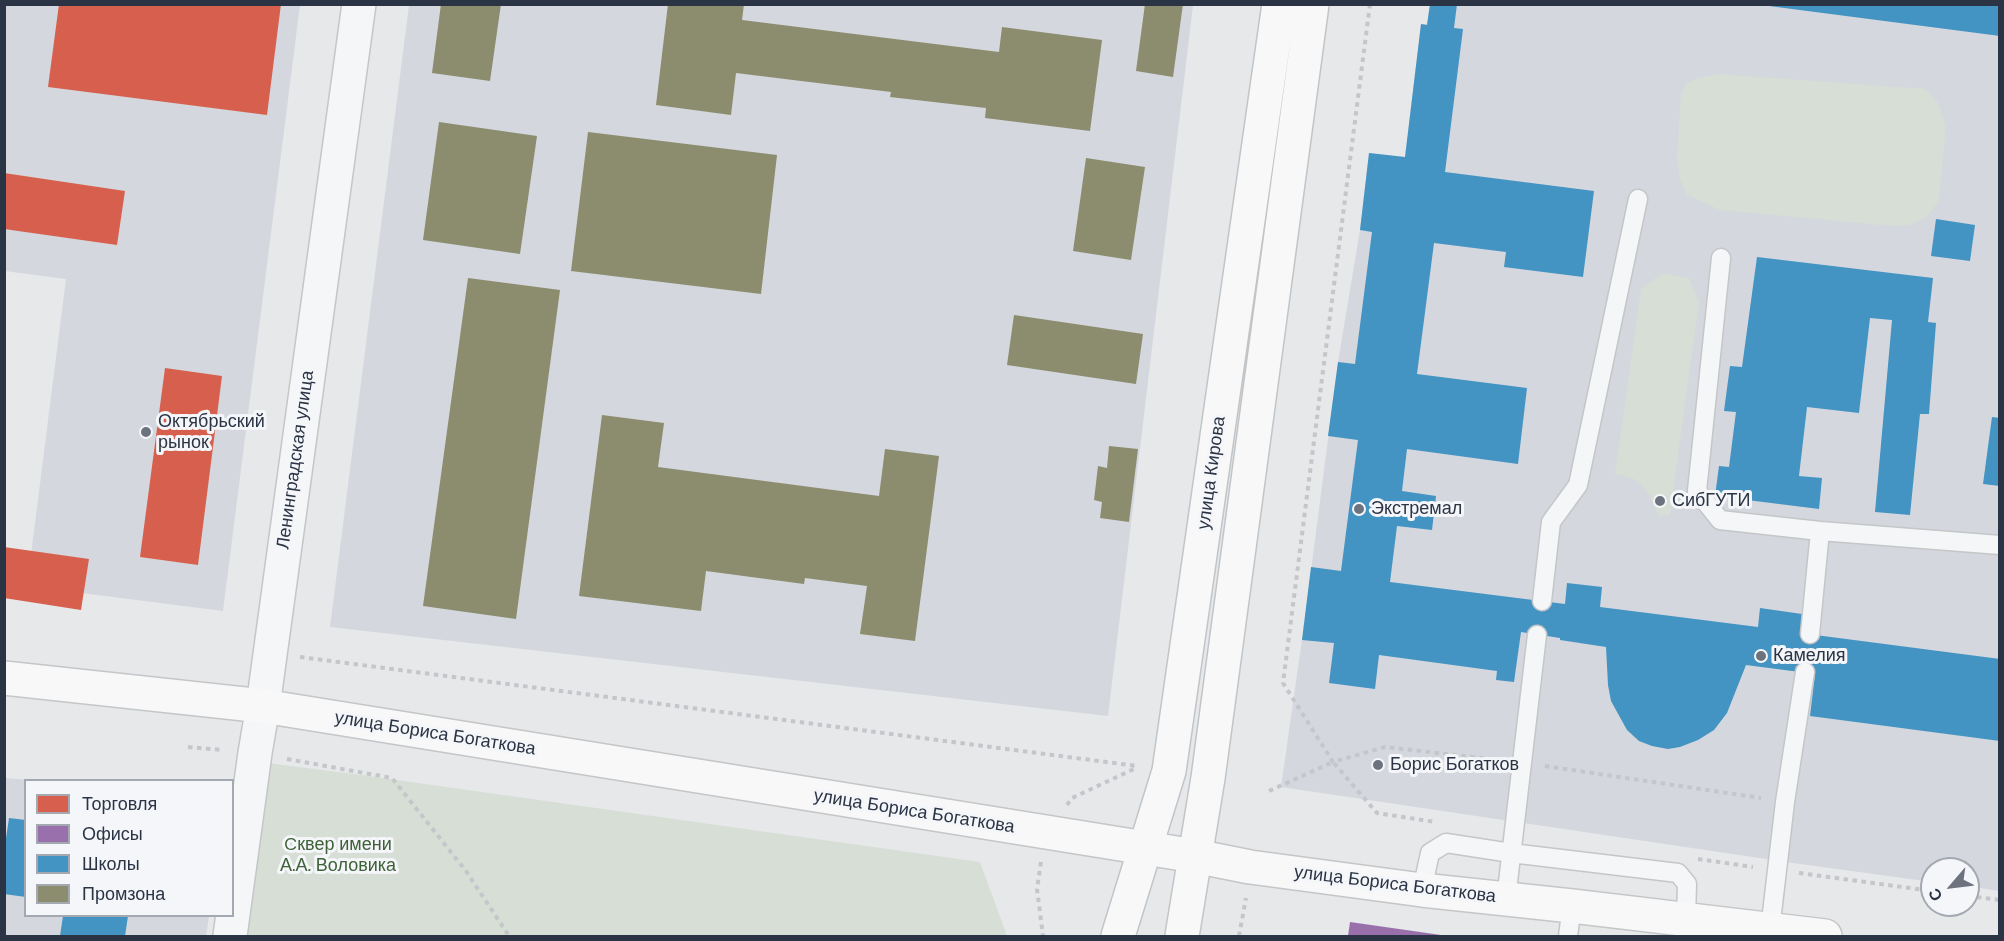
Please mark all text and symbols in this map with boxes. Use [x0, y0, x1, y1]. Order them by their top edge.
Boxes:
street label: Ленинградская улица [273, 369, 319, 551]
place label: Октябрьский рынок [158, 411, 265, 454]
street label: улица Кирова [1193, 415, 1231, 531]
marker: Октябрьский рынок [139, 425, 153, 439]
place label: СибГУТИ [1672, 490, 1750, 512]
marker: СибГУТИ [1653, 494, 1667, 508]
place label: Экстремал [1371, 498, 1462, 520]
marker: Экстремал [1352, 502, 1366, 516]
place label: Камелия [1773, 645, 1846, 667]
marker: Камелия [1754, 649, 1768, 663]
street label: улица Бориса Богаткова [333, 707, 537, 761]
place label: Борис Богатков [1390, 754, 1519, 776]
marker: Борис Богатков [1371, 758, 1385, 772]
legend [24, 779, 234, 917]
street label: улица Бориса Богаткова [812, 785, 1016, 839]
text: Торговля [82, 792, 157, 816]
text: Офисы [82, 822, 143, 846]
park label: Cквер имени А.А. Воловика [280, 834, 396, 876]
text: Школы [82, 852, 140, 876]
north arrow [1920, 857, 1980, 917]
street label: улица Бориса Богаткова [1293, 862, 1497, 908]
text: Промзона [82, 882, 165, 906]
text: С [1923, 885, 1947, 905]

